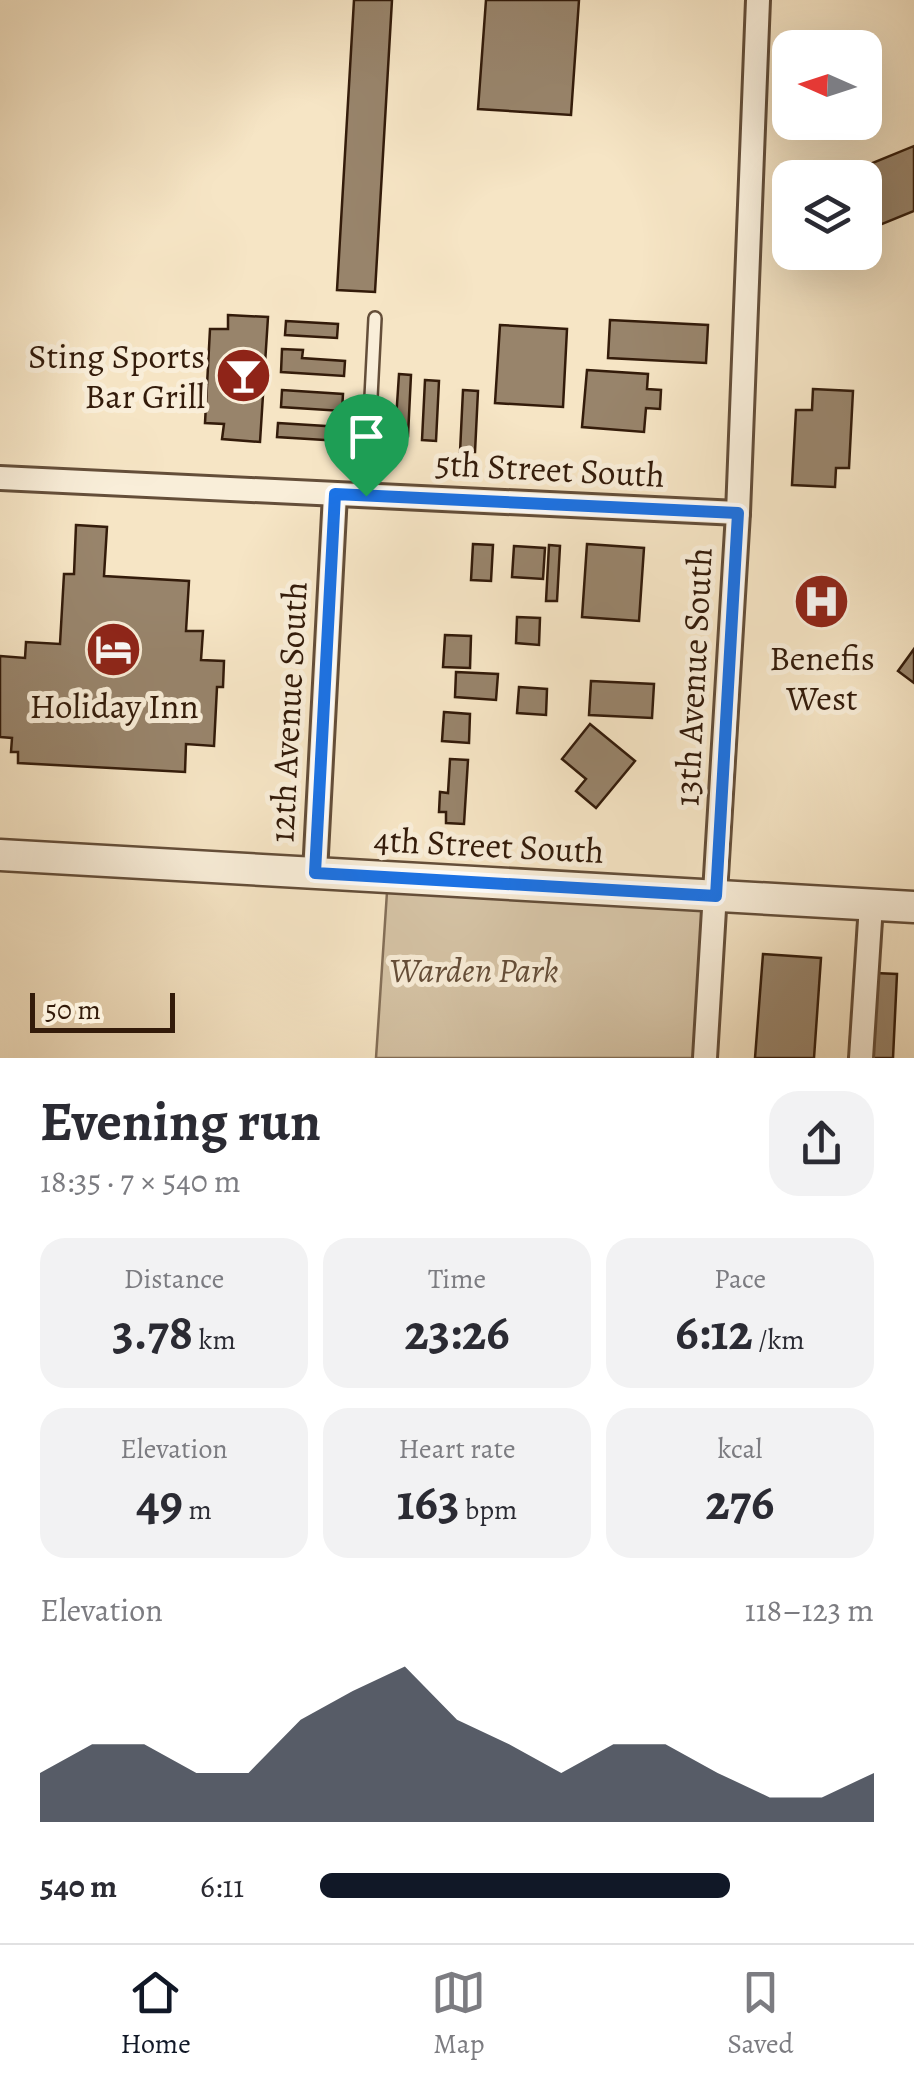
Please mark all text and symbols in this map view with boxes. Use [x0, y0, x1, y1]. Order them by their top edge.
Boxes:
north arrow [772, 30, 882, 140]
map controls [772, 30, 882, 270]
button: layers [772, 160, 882, 270]
place label: Sting Sports Bar Grill [28, 332, 205, 420]
bar icon: Sting Sports Bar Grill [214, 346, 274, 406]
pin [324, 394, 409, 497]
icon: arrive [339, 409, 394, 464]
street label: 5th Street South [434, 439, 666, 499]
street label: 13th Avenue South [662, 546, 724, 808]
hospital icon: Benefis West [792, 572, 852, 632]
street label: 12th Avenue South [257, 580, 319, 844]
hotel icon: Holiday Inn [84, 620, 144, 680]
place label: Benefis West [769, 634, 875, 722]
place label: Holiday Inn [29, 682, 199, 730]
street label: 4th Street South [373, 815, 605, 875]
park label: Warden Park [389, 946, 559, 994]
scale bar [30, 988, 175, 1032]
text: 50 m [45, 991, 101, 1029]
text: Evening run [40, 1084, 321, 1159]
button: share [769, 1091, 874, 1196]
text: 18:35 · 7 × 540 m [40, 1159, 241, 1203]
text: Distance [124, 1260, 224, 1298]
text: Time [428, 1260, 486, 1298]
text: Pace [714, 1260, 766, 1298]
text: 3.78 [112, 1298, 193, 1366]
text: 23:26 [404, 1298, 510, 1366]
text: 6:12 [675, 1298, 753, 1366]
text: km [193, 1321, 236, 1359]
text: /km [753, 1321, 805, 1359]
text: Elevation [120, 1430, 228, 1468]
text: Heart rate [399, 1430, 515, 1468]
text: kcal [718, 1430, 762, 1468]
text: 49 [136, 1468, 183, 1536]
text: 163 [397, 1468, 459, 1536]
text: 276 [706, 1468, 774, 1536]
text: m [183, 1491, 212, 1529]
text: bpm [459, 1491, 517, 1529]
text: Elevation [40, 1588, 163, 1632]
text: 118–123 m [745, 1588, 874, 1632]
text: 540 m [40, 1864, 117, 1908]
text: 6:11 [200, 1864, 244, 1908]
tab: Home [120, 1965, 191, 2063]
tab: Map [431, 1965, 486, 2063]
tab: Saved [727, 1965, 794, 2063]

